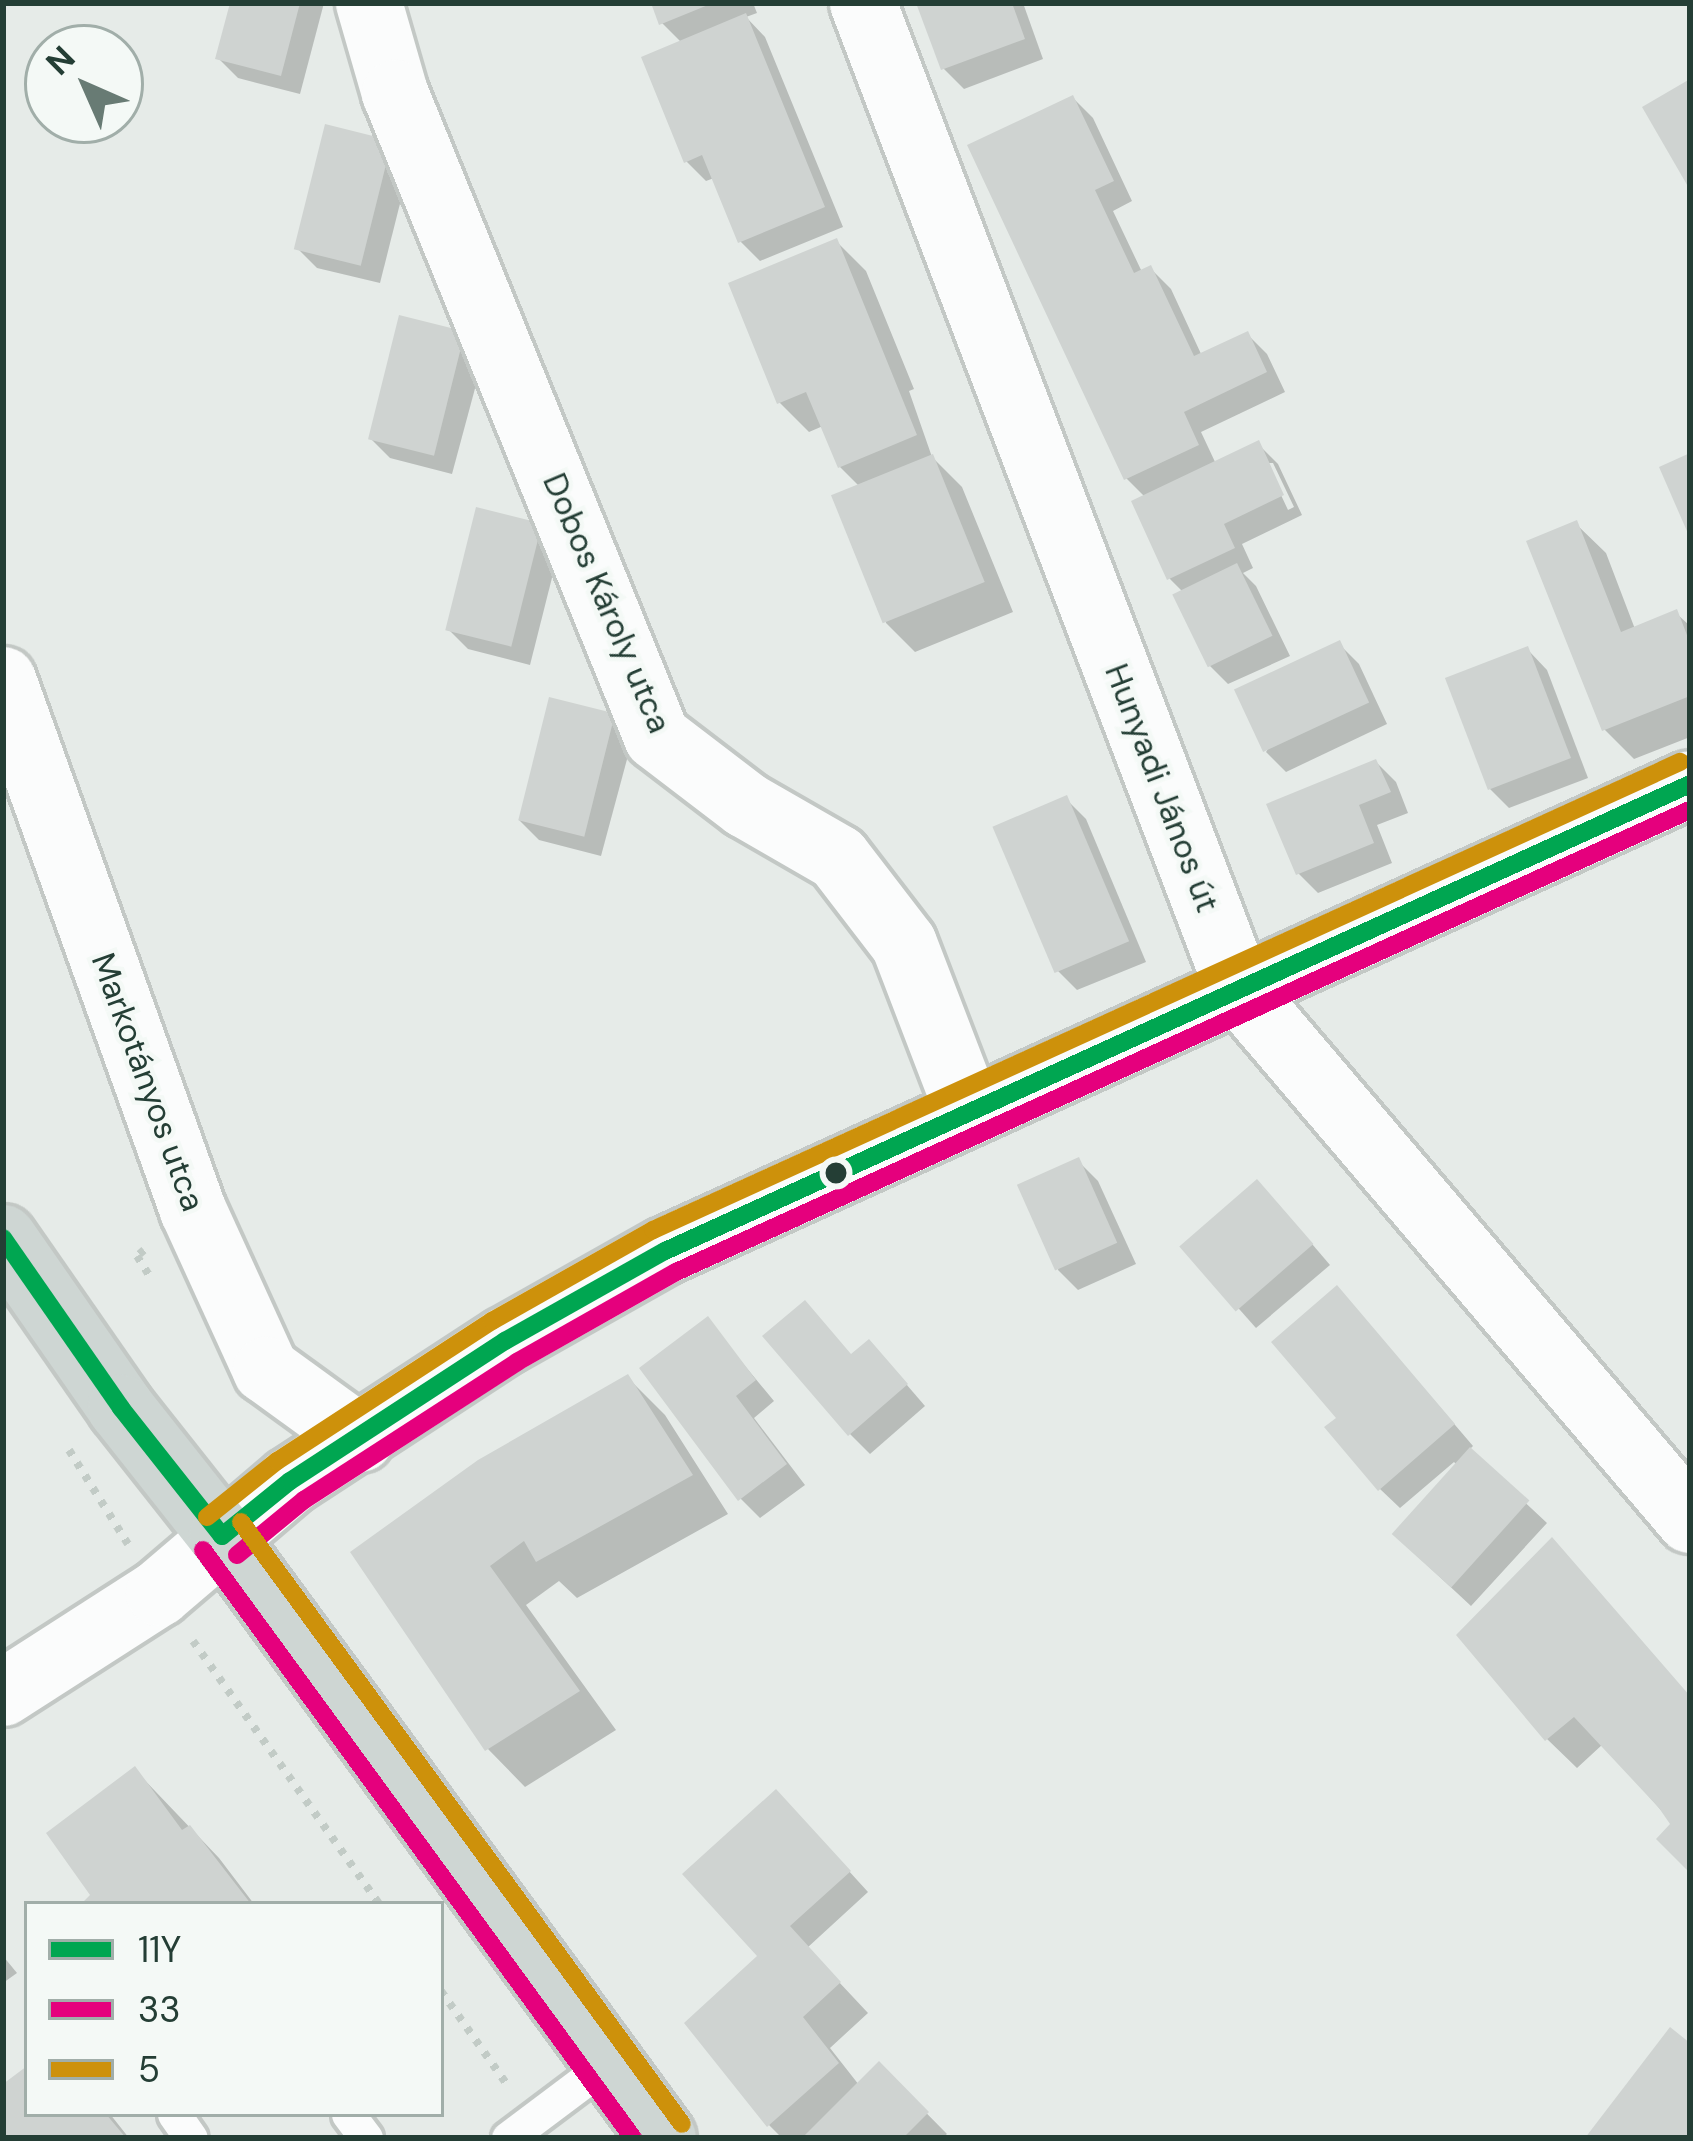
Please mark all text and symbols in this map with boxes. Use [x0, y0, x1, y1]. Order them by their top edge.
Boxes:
north arrow [24, 24, 144, 144]
text: N [37, 37, 84, 84]
street label: Dobos Károly utca [534, 467, 680, 739]
street label: Hunyadi János út [1096, 658, 1228, 918]
street label: Markotányos utca [83, 948, 213, 1216]
unlabelled marker [825, 1162, 847, 1184]
legend [24, 1901, 444, 2117]
text: 11Y [138, 1926, 181, 1973]
text: 33 [138, 1986, 181, 2033]
text: 5 [138, 2046, 160, 2093]

